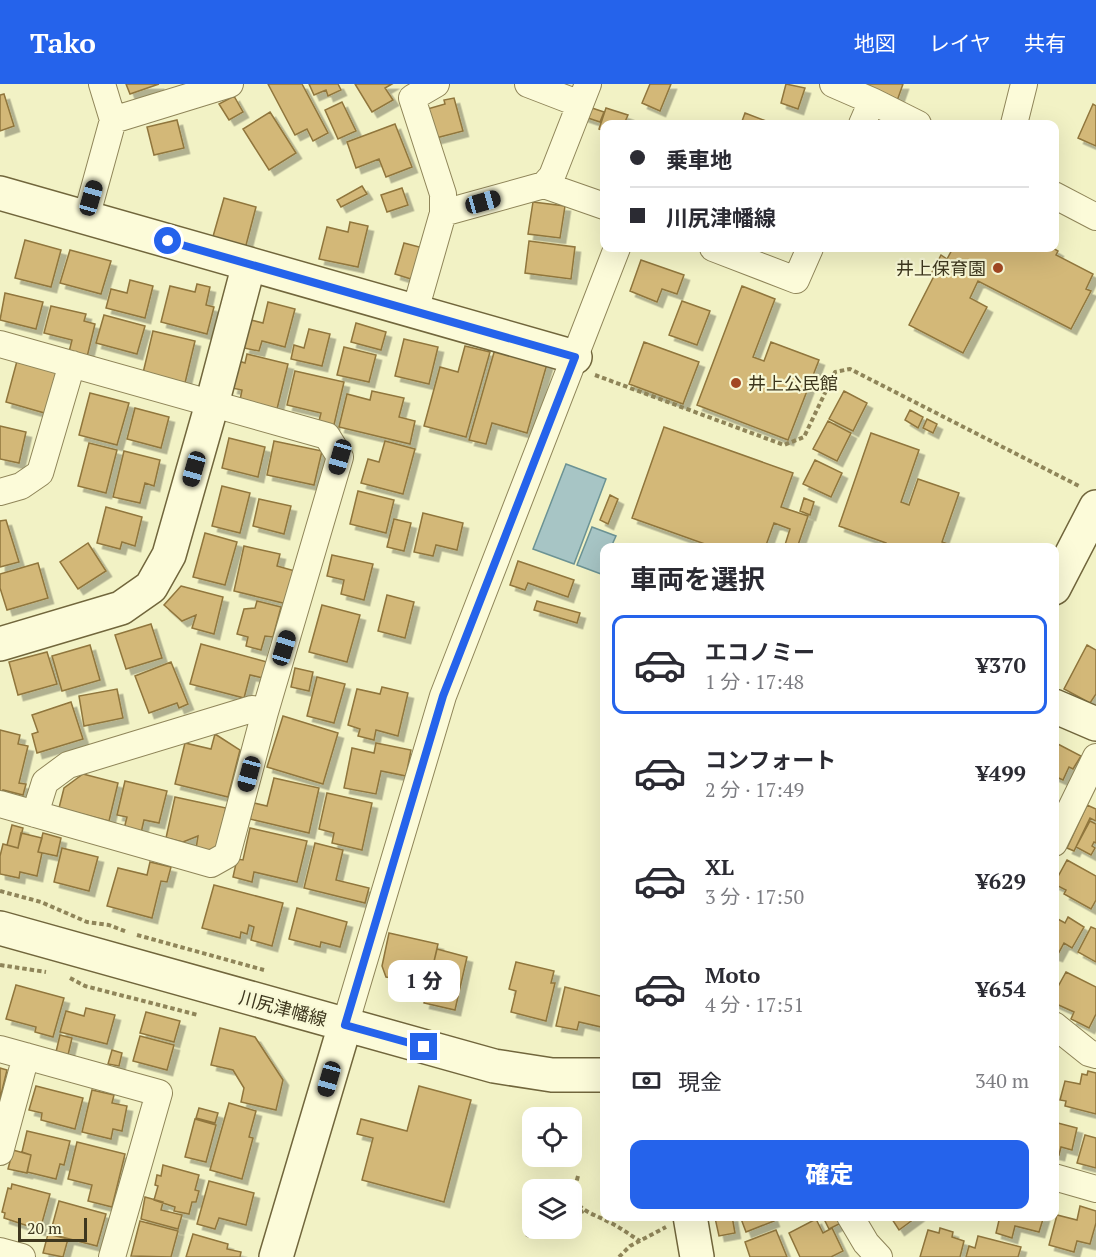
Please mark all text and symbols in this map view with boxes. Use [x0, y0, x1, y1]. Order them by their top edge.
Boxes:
text: Tako [30, 24, 96, 61]
text: 地図 [854, 29, 896, 57]
text: レイヤ [929, 29, 991, 57]
text: 共有 [1024, 29, 1066, 57]
text: 乗車地 [666, 145, 732, 174]
car [77, 178, 105, 218]
car [463, 188, 503, 216]
text: 川尻津幡線 [666, 203, 776, 232]
route start [154, 227, 181, 254]
place label: 井上保育園 [896, 256, 986, 280]
marker: 井上保育園 [991, 261, 1005, 275]
place label: 井上公民館 [748, 371, 838, 395]
marker: 井上公民館 [729, 376, 743, 390]
car [326, 437, 354, 477]
car [180, 449, 208, 489]
text: 車両を選択 [630, 561, 765, 597]
car [270, 628, 298, 668]
text: エコノミー [705, 637, 815, 666]
icon: car [633, 638, 687, 692]
text: ¥370 [976, 650, 1026, 679]
text: 1 分 · 17:48 [705, 668, 804, 695]
text: コンフォート [705, 745, 836, 774]
icon: car [633, 746, 687, 800]
car [236, 754, 262, 794]
text: ¥499 [976, 758, 1026, 787]
text: 2 分 · 17:49 [705, 776, 804, 803]
text: XL [705, 852, 734, 881]
icon: car [633, 854, 687, 908]
text: ¥629 [976, 866, 1026, 895]
text: 3 分 · 17:50 [705, 883, 804, 910]
callout: 1 分 [388, 960, 460, 1002]
text: Moto [705, 960, 760, 989]
icon: car [633, 962, 687, 1016]
text: 1 分 [406, 967, 442, 994]
text: ¥654 [976, 974, 1026, 1003]
street label: 川尻津幡線 [236, 985, 330, 1031]
text: 4 分 · 17:51 [705, 991, 804, 1018]
route end [410, 1033, 437, 1060]
car [315, 1059, 343, 1099]
icon: cash [630, 1064, 663, 1097]
text: 現金 [678, 1067, 722, 1096]
text: 340 m [975, 1067, 1029, 1094]
map controls [522, 1107, 582, 1239]
button: locate [522, 1107, 582, 1167]
button: 確定 [630, 1140, 1029, 1209]
button: layers [522, 1179, 582, 1239]
scale bar [18, 1215, 87, 1242]
text: 20 m [27, 1217, 62, 1239]

